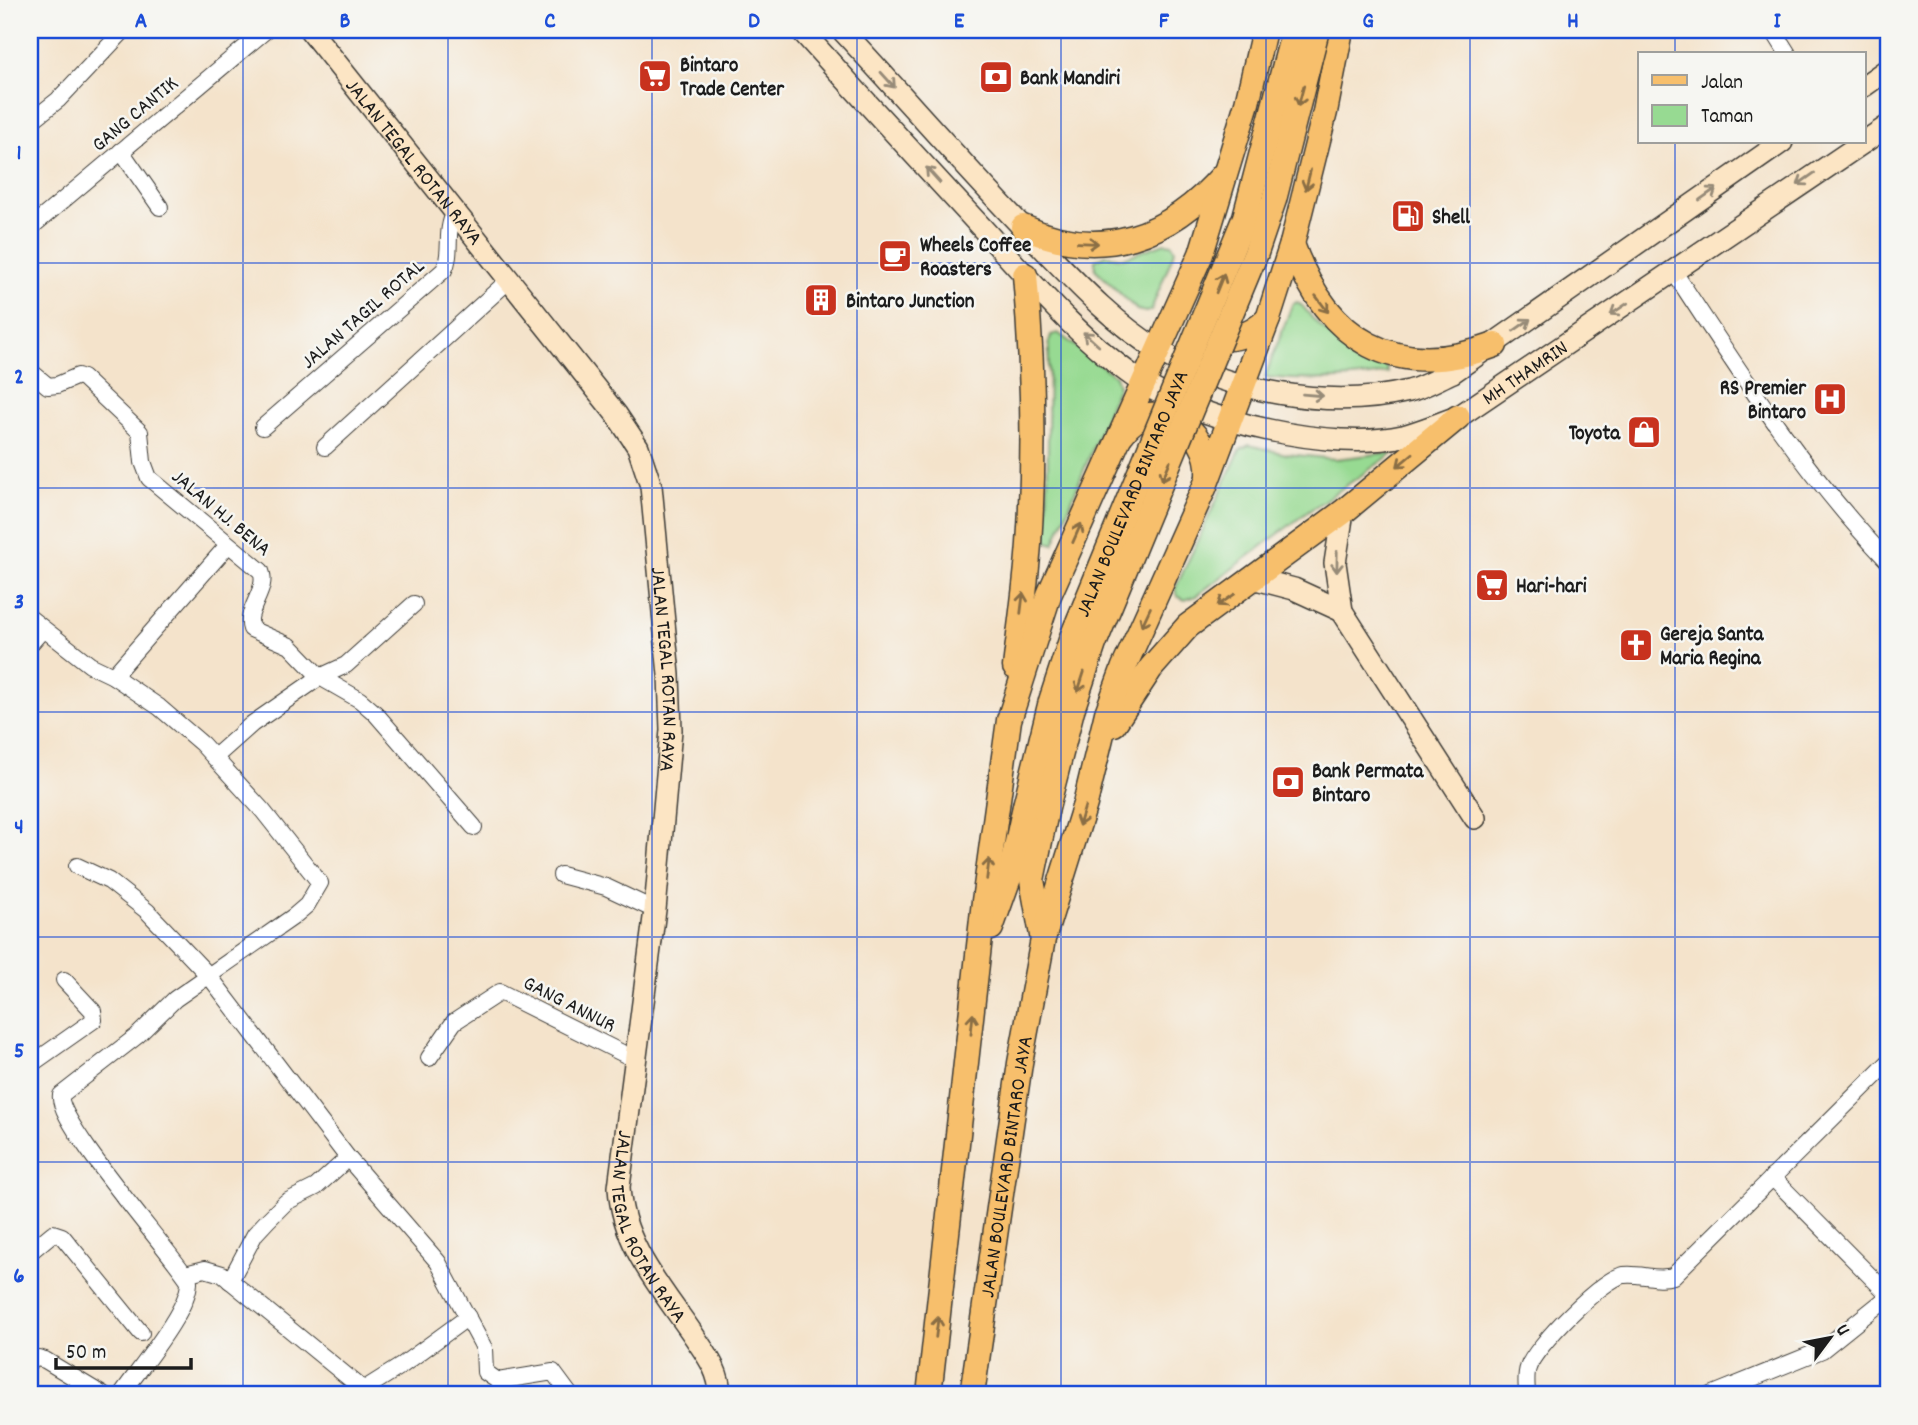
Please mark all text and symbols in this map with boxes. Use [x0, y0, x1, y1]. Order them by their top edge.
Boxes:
text: A [135, 6, 147, 39]
text: B [340, 6, 351, 39]
text: C [544, 6, 556, 39]
text: D [748, 6, 760, 39]
text: E [954, 6, 965, 39]
text: F [1159, 6, 1170, 39]
text: G [1362, 6, 1374, 39]
text: H [1567, 6, 1579, 39]
text: I [1773, 6, 1781, 39]
place label: Bintaro Trade Center [680, 52, 785, 106]
legend [1638, 52, 1866, 144]
supermarket icon: Bintaro Trade Center [636, 57, 674, 95]
bank icon: Bank Mandiri [977, 58, 1015, 96]
place label: Bank Mandiri [1020, 65, 1120, 95]
text: Jalan [1701, 69, 1743, 99]
street label: GANG CANTIK [86, 70, 186, 160]
one-way arrow [880, 71, 896, 89]
street label: JALAN TEGAL ROTAN RAYA [336, 73, 488, 253]
one-way arrow [1294, 84, 1307, 107]
text: Taman [1701, 103, 1753, 133]
text: 1 [16, 138, 22, 171]
one-way arrow [925, 167, 942, 184]
one-way arrow [1301, 168, 1314, 191]
one-way arrow [1797, 172, 1817, 186]
one-way arrow [1698, 187, 1717, 201]
fuel station icon: Shell [1389, 197, 1427, 235]
place label: Shell [1432, 204, 1471, 234]
place label: Wheels Coffee Roasters [920, 232, 1031, 286]
one-way arrow [1076, 236, 1099, 250]
cafe icon: Wheels Coffee Roasters [876, 237, 914, 275]
street label: JALAN TAGIL ROTAL [295, 253, 433, 378]
one-way arrow [1214, 273, 1227, 295]
building icon: Bintaro Junction [802, 281, 840, 319]
place label: Bintaro Junction [846, 288, 975, 318]
one-way arrow [1315, 295, 1330, 313]
one-way arrow [1610, 302, 1630, 316]
one-way arrow [1512, 318, 1531, 332]
one-way arrow [1083, 331, 1100, 348]
street label: MH THAMRIN [1477, 335, 1575, 414]
text: 2 [14, 362, 24, 395]
street label: JALAN BOULEVARD BINTARO JAYA [1070, 367, 1198, 622]
place label: RS Premier Bintaro [1720, 375, 1807, 429]
hospital icon: RS Premier Bintaro [1811, 380, 1849, 418]
one-way arrow [1301, 389, 1324, 402]
shop icon: Toyota [1625, 413, 1663, 451]
place label: Toyota [1569, 420, 1621, 450]
one-way arrow [1397, 452, 1415, 468]
one-way arrow [1159, 460, 1172, 481]
street label: JALAN HJ. BENA [164, 463, 277, 565]
one-way arrow [1071, 523, 1084, 544]
one-way arrow [1330, 550, 1343, 573]
street label: JALAN TEGAL ROTAN RAYA [641, 566, 683, 773]
supermarket icon: Hari-hari [1473, 566, 1511, 604]
place label: Hari-hari [1516, 573, 1587, 603]
text: 3 [14, 587, 24, 620]
one-way arrow [1016, 592, 1029, 615]
one-way arrow [1217, 593, 1236, 607]
one-way arrow [1139, 606, 1152, 627]
place label: Gereja Santa Maria Regina [1660, 621, 1765, 675]
church icon: Gereja Santa Maria Regina [1617, 626, 1655, 664]
one-way arrow [1074, 670, 1086, 692]
place label: Bank Permata Bintaro [1312, 758, 1425, 812]
bank icon: Bank Permata Bintaro [1269, 763, 1307, 801]
one-way arrow [1074, 805, 1087, 827]
text: 4 [14, 812, 24, 845]
one-way arrow [982, 858, 995, 881]
street label: GANG ANNUR [517, 970, 620, 1042]
one-way arrow [966, 1013, 979, 1036]
street label: JALAN BOULEVARD BINTARO JAYA [974, 1034, 1043, 1300]
text: 5 [14, 1036, 24, 1069]
street label: JALAN TEGAL ROTAN RAYA [601, 1128, 692, 1330]
text: 6 [13, 1261, 25, 1294]
north arrow [1796, 1302, 1866, 1372]
one-way arrow [931, 1317, 944, 1339]
text: U [1828, 1320, 1855, 1342]
scale bar [56, 1327, 191, 1371]
text: 50 m [66, 1339, 106, 1369]

